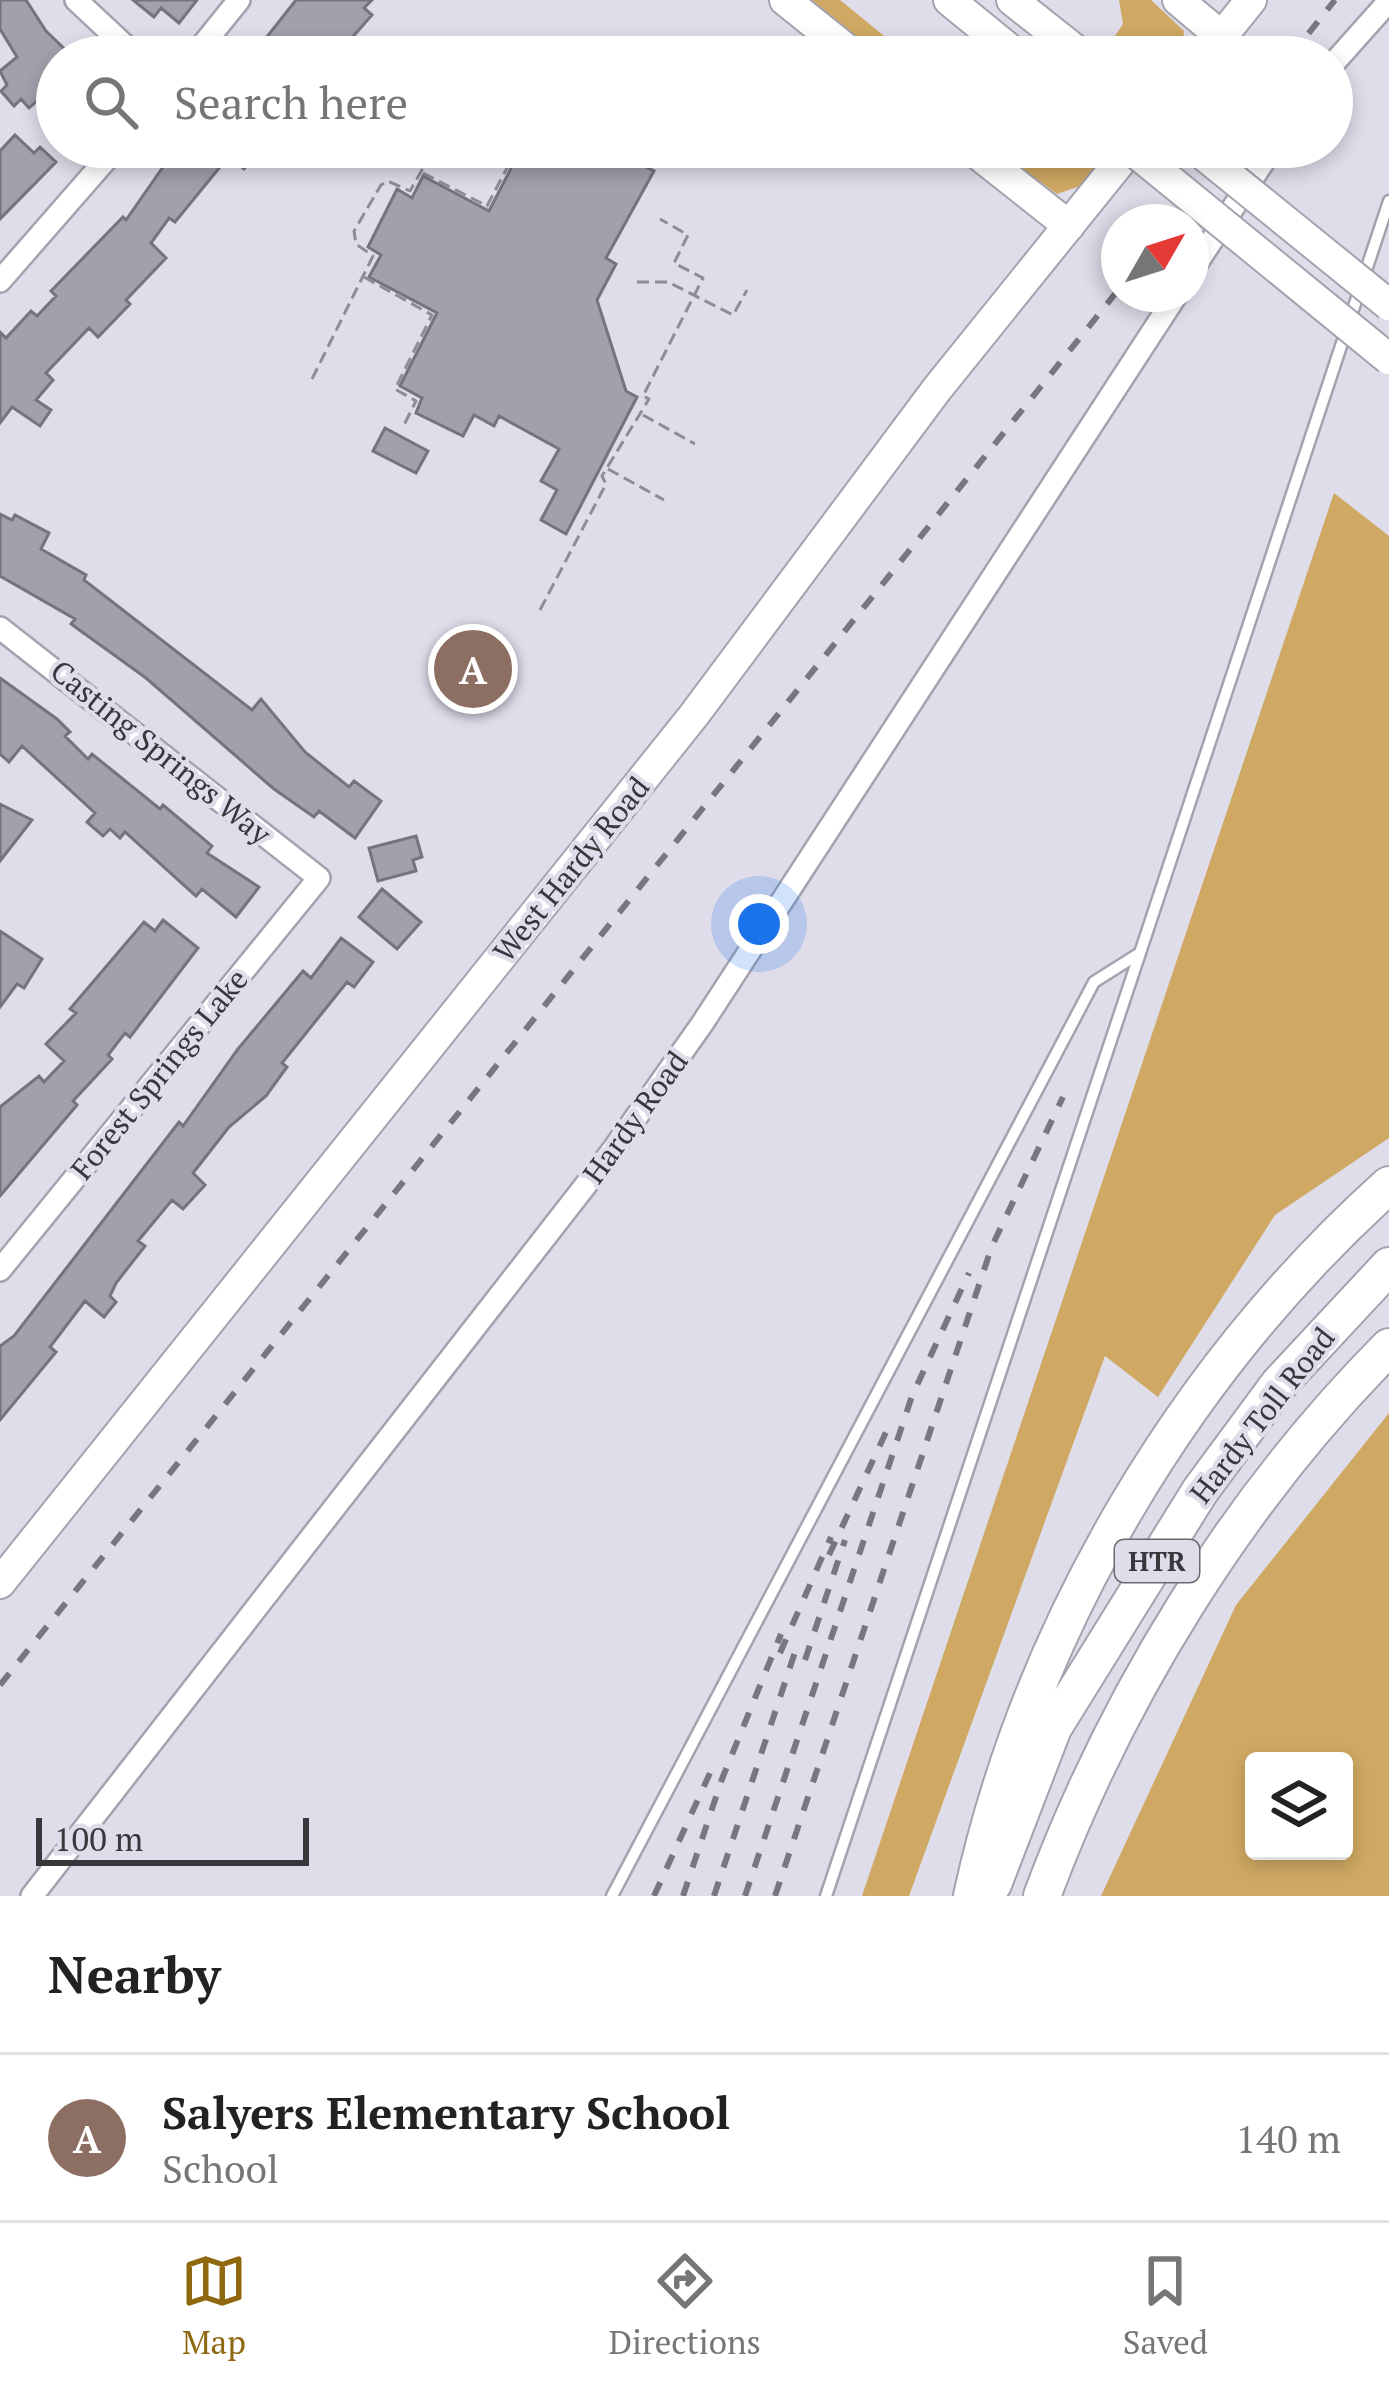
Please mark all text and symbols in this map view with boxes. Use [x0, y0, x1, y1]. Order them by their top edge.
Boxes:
search box [36, 36, 1353, 168]
icon: search [78, 69, 144, 135]
text: Search here [174, 72, 408, 132]
north arrow [1101, 204, 1209, 312]
pin: A [434, 624, 512, 714]
street label: Casting Springs Way [43, 651, 280, 854]
street label: West Hardy Road [484, 768, 658, 970]
your location [729, 894, 789, 954]
street label: Forest Springs Lake [62, 960, 256, 1188]
street label: Hardy Road [573, 1043, 697, 1191]
street label: Hardy Toll Road [1181, 1319, 1343, 1511]
road number: HTR [1115, 1540, 1199, 1582]
map controls [1245, 1752, 1353, 1860]
button: layers [1245, 1752, 1353, 1860]
scale bar [36, 1812, 309, 1865]
text: 100 m [54, 1817, 143, 1860]
text: Nearby [48, 1940, 221, 2008]
text: Salyers Elementary School [162, 2082, 730, 2142]
text: A [73, 2112, 101, 2164]
text: 140 m [1236, 2112, 1341, 2164]
text: School [162, 2142, 279, 2194]
tab: Map [181, 2248, 247, 2363]
tab: Directions [609, 2248, 761, 2363]
tab: Saved [1123, 2248, 1208, 2363]

